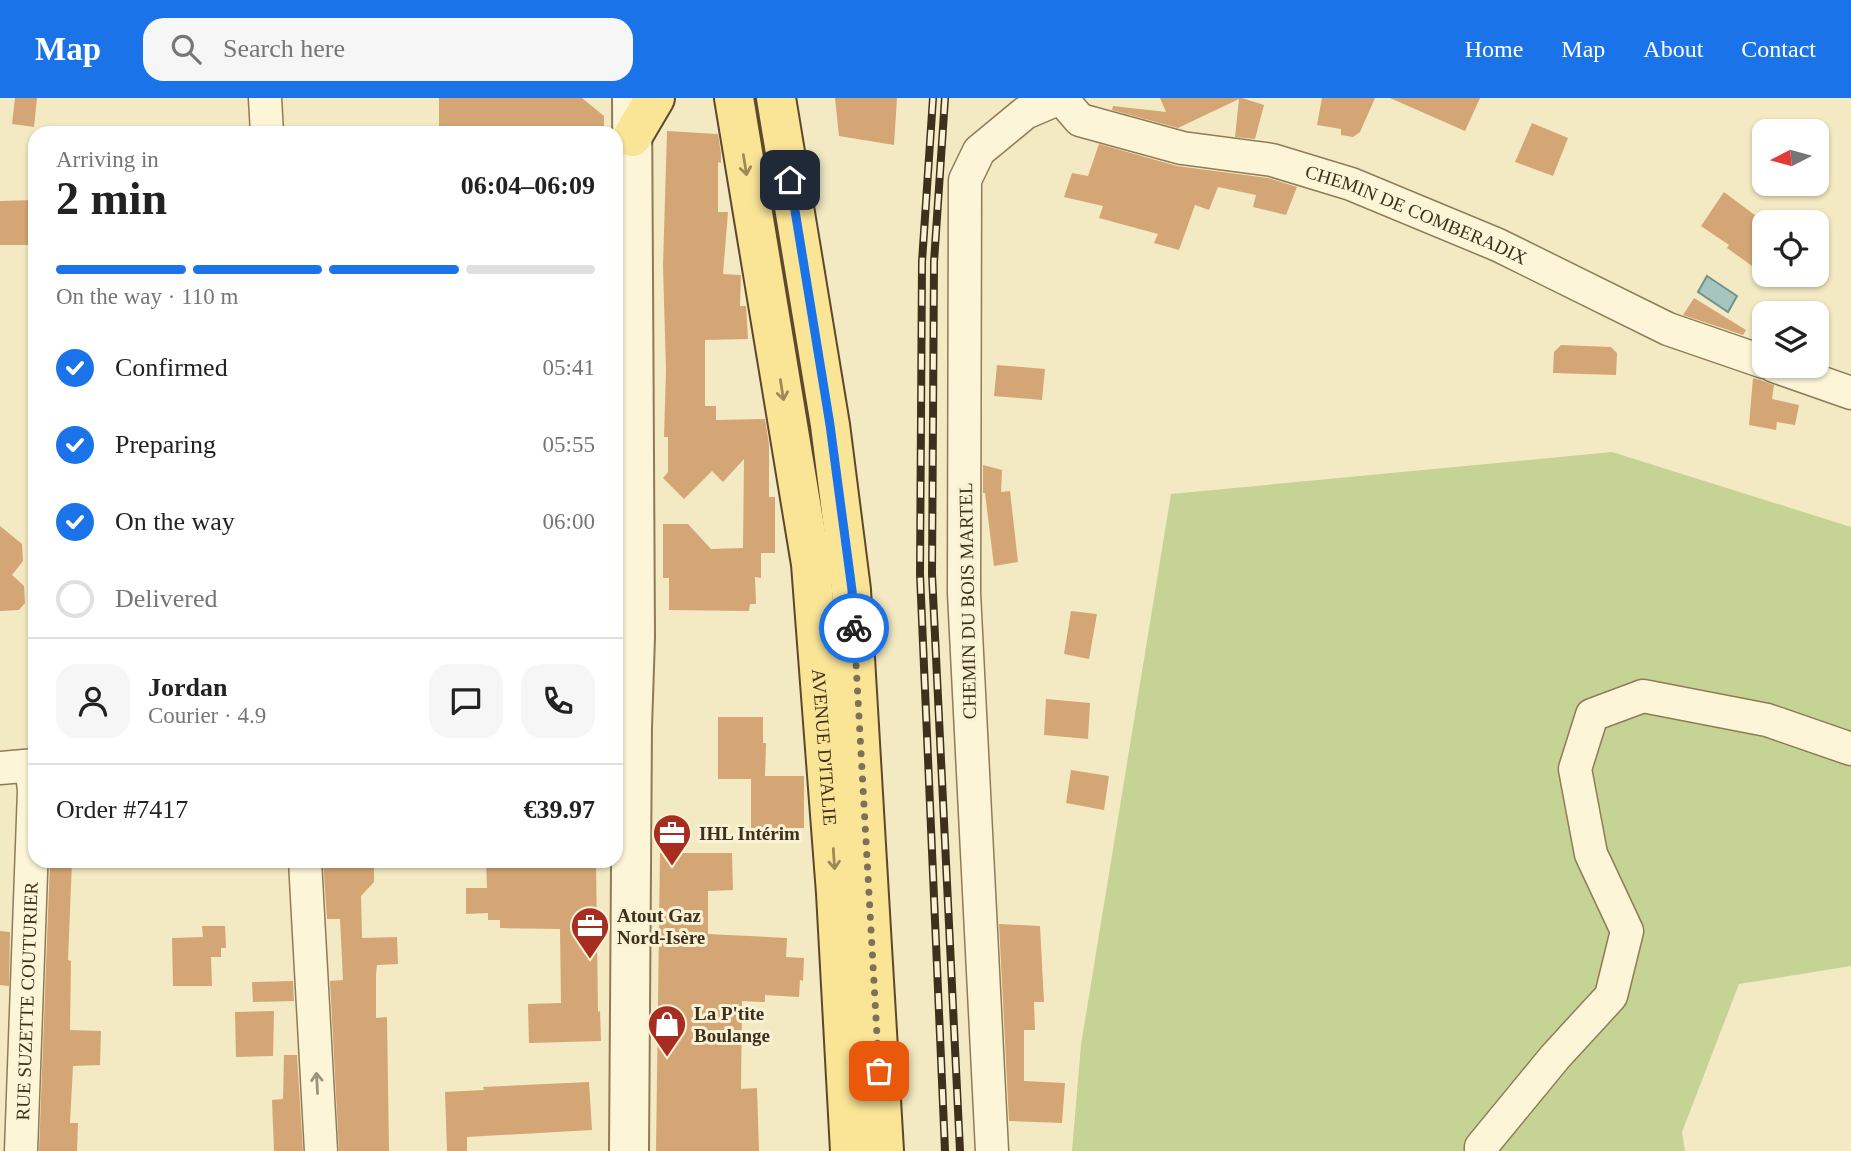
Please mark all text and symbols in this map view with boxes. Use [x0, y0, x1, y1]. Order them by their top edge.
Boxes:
search box [143, 18, 633, 81]
icon: search [167, 30, 205, 68]
text: Map [35, 31, 101, 67]
text: Search here [223, 34, 345, 63]
text: Home [1465, 36, 1523, 62]
text: Map [1561, 36, 1605, 62]
text: About [1643, 36, 1703, 62]
text: Contact [1741, 36, 1816, 62]
north arrow [1752, 119, 1829, 196]
map controls [1752, 119, 1829, 378]
text: Arriving in [56, 147, 159, 172]
pin [760, 150, 820, 210]
one-way arrow [739, 153, 752, 176]
icon: home [771, 161, 809, 199]
street label: CHEMIN DE COMBERADIX [1303, 161, 1531, 269]
text: 06:04–06:09 [461, 171, 595, 200]
text: 2 min [56, 173, 167, 224]
button: locate [1752, 210, 1829, 287]
text: On the way · 110 m [56, 284, 238, 309]
button: layers [1752, 301, 1829, 378]
icon: check [56, 349, 94, 387]
text: Confirmed [115, 353, 228, 382]
text: 05:41 [543, 355, 595, 380]
one-way arrow [776, 378, 789, 401]
icon: check [56, 426, 94, 464]
text: Preparing [115, 430, 216, 459]
text: 05:55 [543, 432, 595, 457]
street label: CHEMIN DU BOIS MARTEL [955, 482, 980, 720]
icon: check [56, 503, 94, 541]
text: On the way [115, 507, 235, 536]
text: 06:00 [543, 509, 595, 534]
text: Delivered [115, 584, 218, 613]
courier [819, 593, 889, 663]
icon: bike [835, 609, 873, 647]
button: person [56, 664, 130, 738]
button: chat [429, 664, 503, 738]
button: phone [521, 664, 595, 738]
street label: AVENUE D'ITALIE [808, 668, 841, 826]
text: Jordan [148, 673, 227, 702]
text: Courier · 4.9 [148, 703, 266, 728]
text: Order #7417 [56, 795, 188, 824]
text: €39.97 [524, 795, 595, 824]
office icon: IHL Intérim [651, 812, 693, 867]
place label: IHL Intérim [699, 823, 800, 844]
one-way arrow [827, 847, 840, 870]
street label: RUE SUZETTE COUTURIER [12, 881, 42, 1121]
office icon: Atout Gaz Nord-Isère [569, 905, 611, 960]
place label: Atout Gaz Nord-Isère [617, 905, 705, 948]
shop icon: La P'tite Boulange [646, 1003, 688, 1058]
place label: La P'tite Boulange [694, 1003, 770, 1046]
pin [849, 1041, 909, 1101]
icon: bag [860, 1052, 898, 1090]
one-way arrow [310, 1072, 323, 1095]

